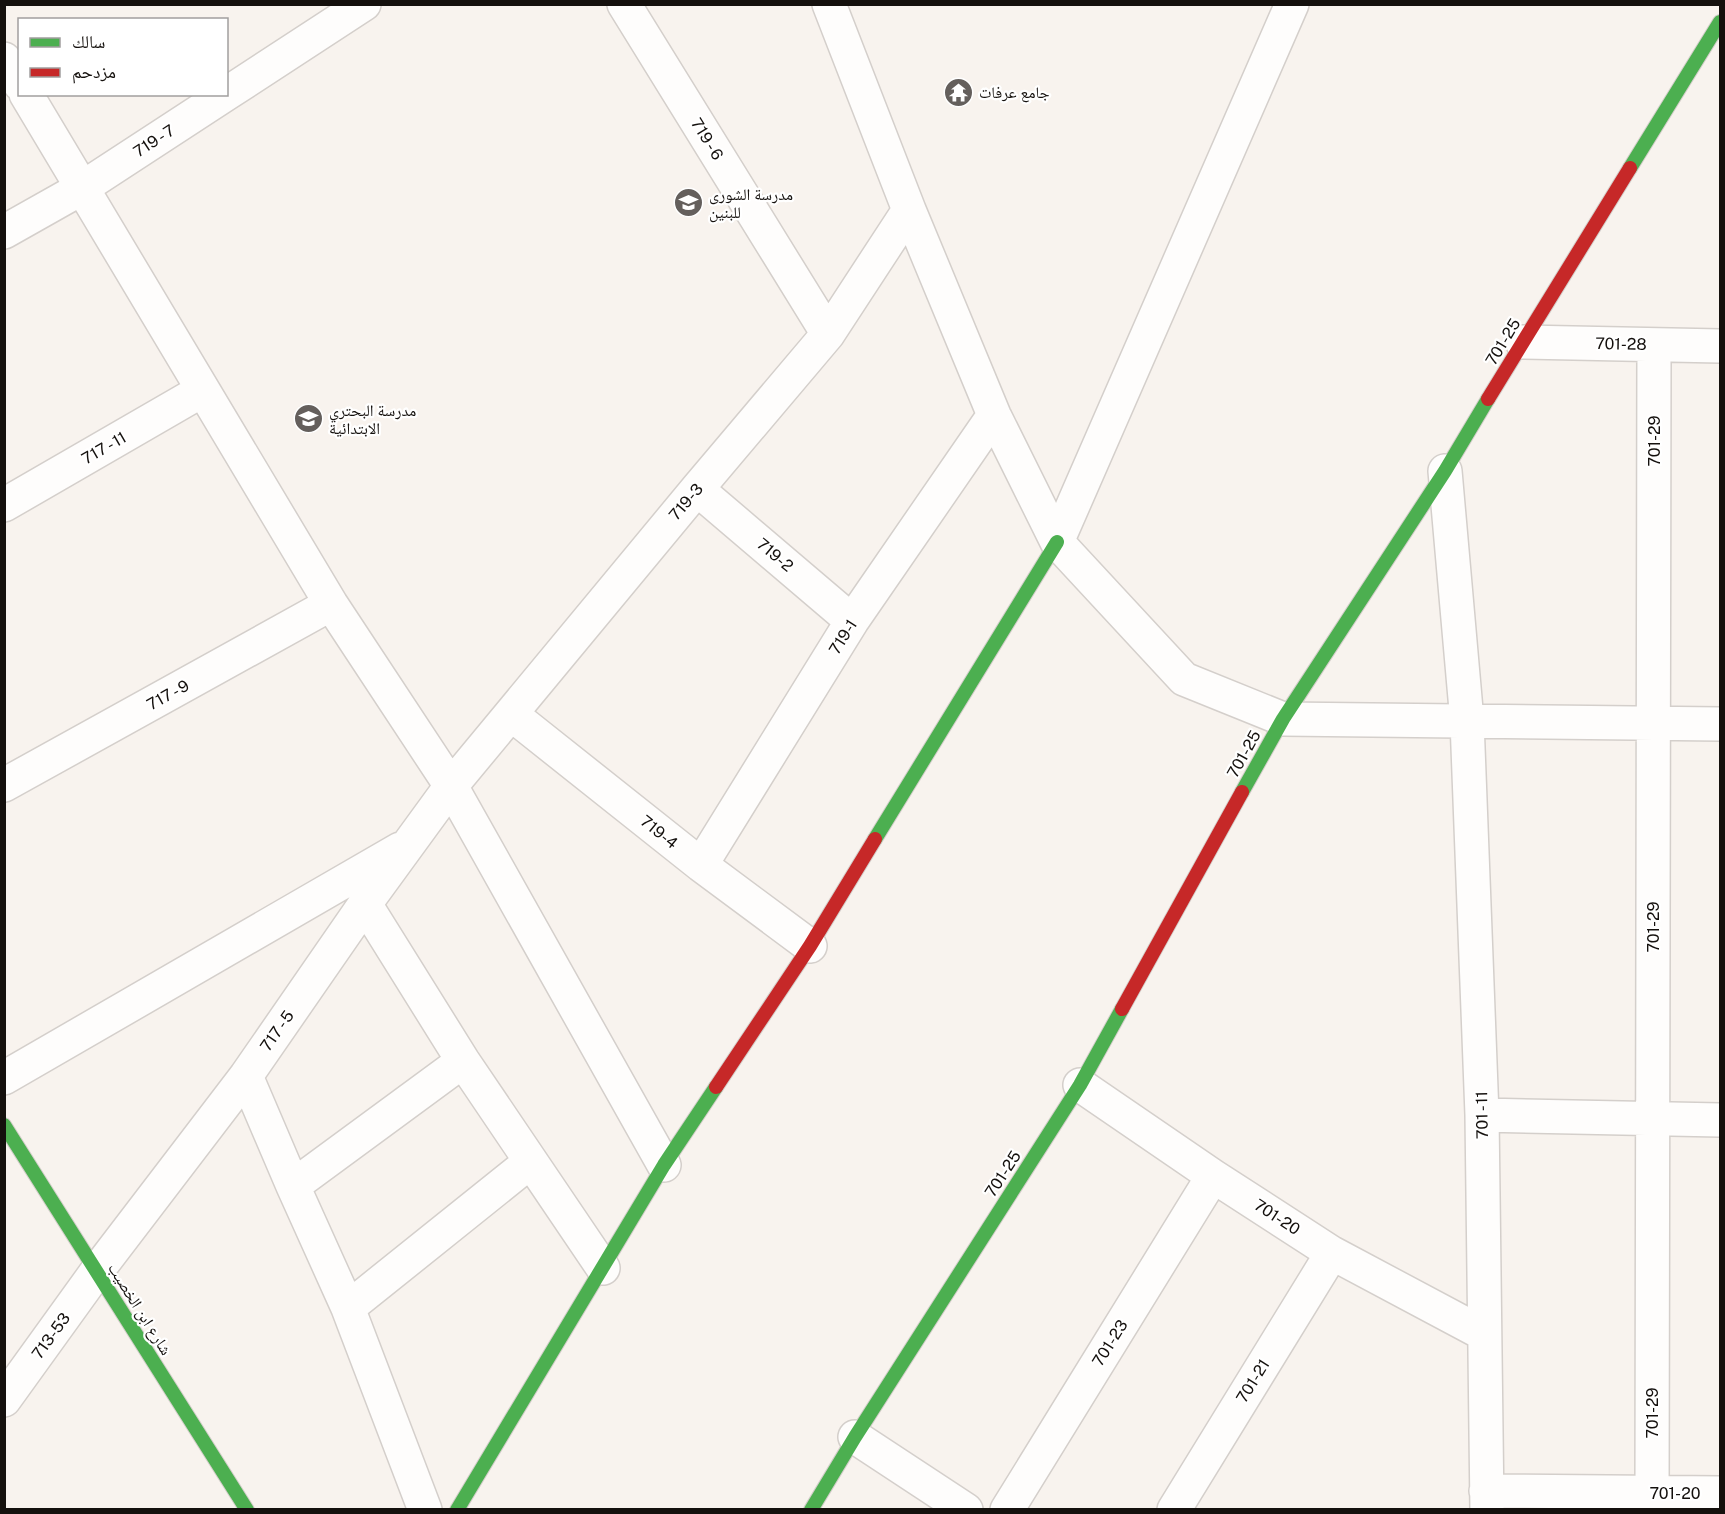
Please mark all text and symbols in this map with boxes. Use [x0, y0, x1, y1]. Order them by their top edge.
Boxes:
legend [18, 18, 228, 96]
text: سالك [72, 31, 105, 52]
text: مزدحم [72, 61, 116, 84]
temple icon: جامع عرفات [942, 76, 974, 108]
place label: جامع عرفات [979, 83, 1050, 103]
street label: 719 - 6 [687, 115, 727, 163]
street label: 719 - 7 [130, 121, 178, 161]
place label: مدرسة الشورى للبنين [709, 185, 793, 223]
school or university icon: مدرسة الشورى للبنين [672, 187, 704, 219]
street label: 701-25 [1482, 315, 1524, 369]
street label: 701-28 [1595, 334, 1647, 354]
place label: مدرسة البحتري الابتدائية [329, 401, 416, 438]
school or university icon: مدرسة البحتري الابتدائية [292, 403, 324, 435]
street label: 701-29 [1645, 415, 1664, 467]
street label: 717 - 11 [78, 428, 130, 468]
street label: 719-3 [665, 480, 707, 524]
street label: 719-2 [753, 534, 797, 576]
street label: 719-1 [825, 616, 861, 658]
street label: 717 - 9 [144, 676, 192, 714]
street label: 701-25 [1223, 727, 1265, 781]
street label: 719-4 [636, 811, 682, 853]
street label: 701-29 [1644, 901, 1663, 953]
street label: 717 - 5 [256, 1007, 298, 1055]
street label: 701 - 11 [1472, 1091, 1492, 1139]
street label: 701-25 [981, 1147, 1025, 1201]
street label: 701-20 [1250, 1195, 1304, 1239]
street label: شارع ابن الخصيب [103, 1259, 176, 1359]
street label: 713-53 [28, 1309, 74, 1363]
street label: 701-23 [1088, 1316, 1132, 1370]
street label: 701-21 [1232, 1356, 1274, 1406]
street label: 701-29 [1643, 1387, 1662, 1439]
street label: 701-20 [1650, 1484, 1701, 1503]

